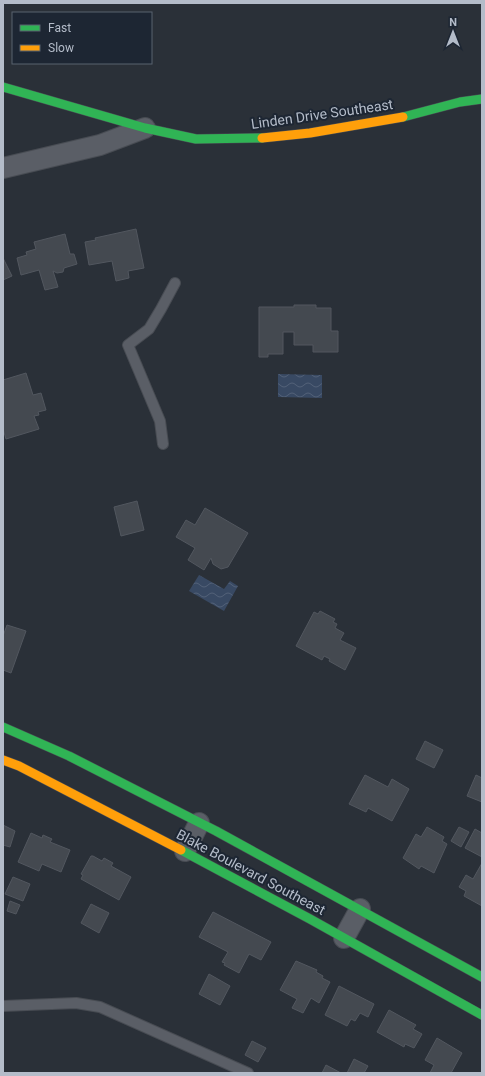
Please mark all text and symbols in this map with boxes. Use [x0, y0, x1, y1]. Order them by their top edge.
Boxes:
legend [12, 12, 152, 64]
north arrow [433, 12, 473, 52]
text: N [449, 16, 457, 29]
text: Fast [48, 21, 71, 35]
text: Slow [48, 41, 74, 55]
street label: Linden Drive Southeast [250, 96, 394, 132]
street label: Blake Boulevard Southeast [174, 826, 328, 918]

